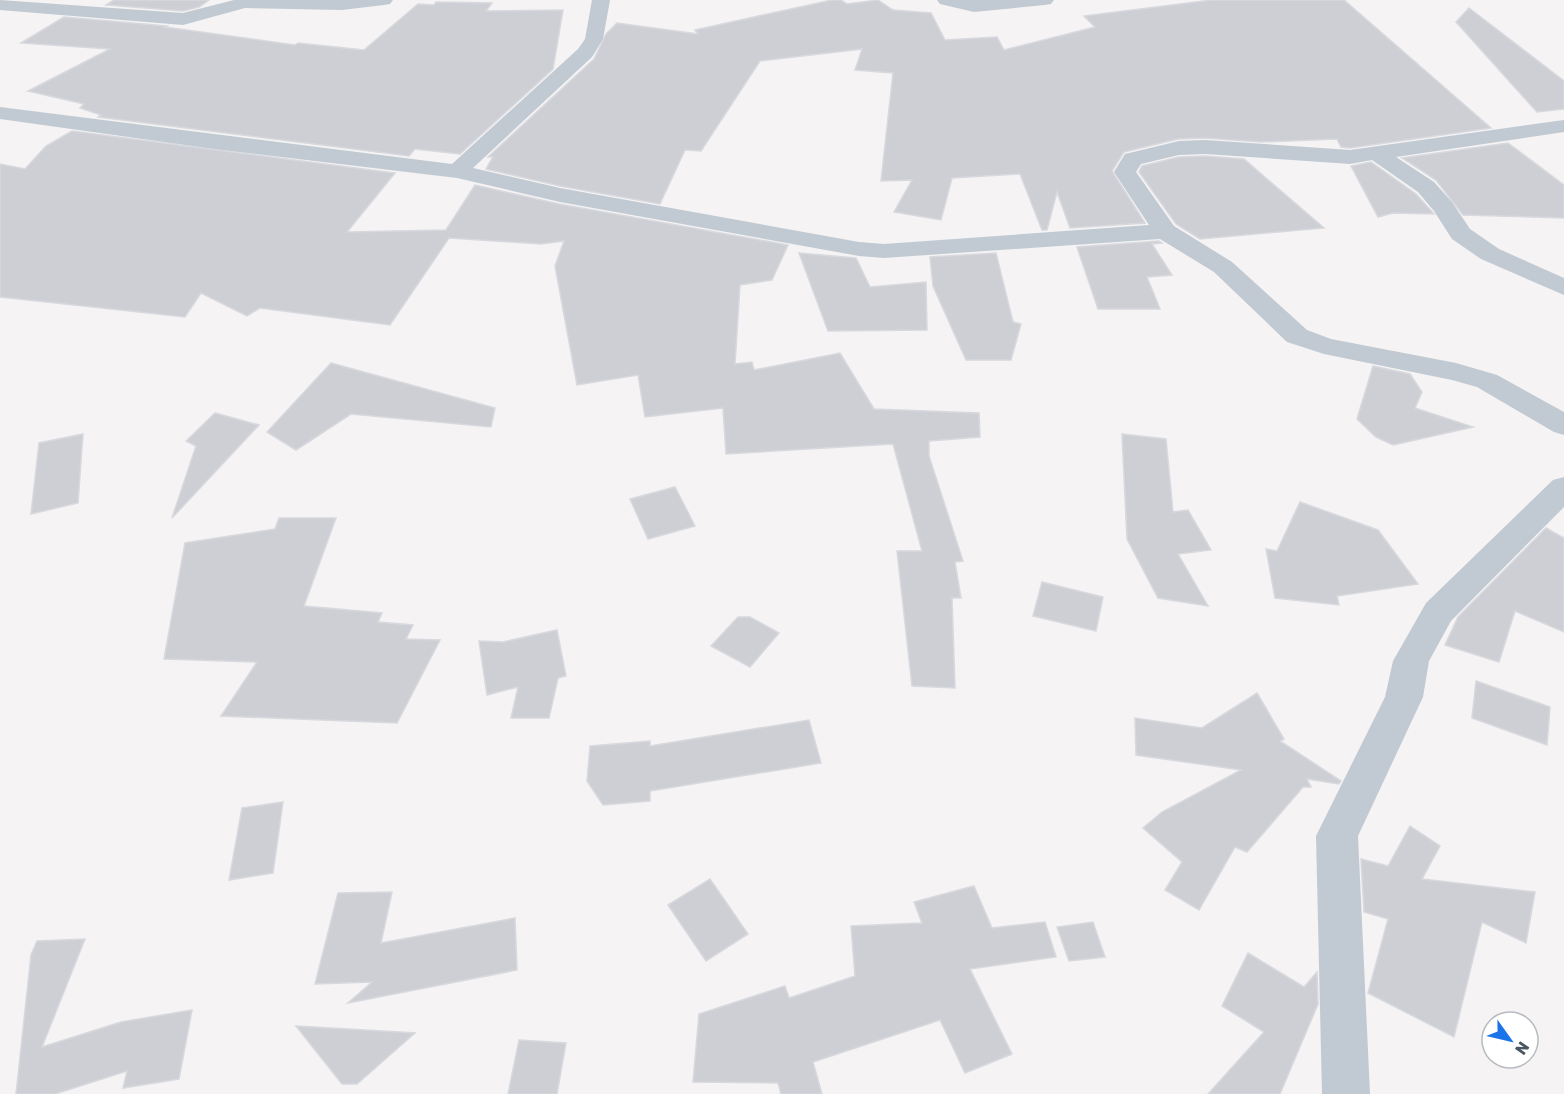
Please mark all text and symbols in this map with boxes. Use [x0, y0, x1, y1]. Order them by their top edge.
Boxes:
north arrow [1480, 1010, 1540, 1070]
text: N [1511, 1038, 1533, 1058]

